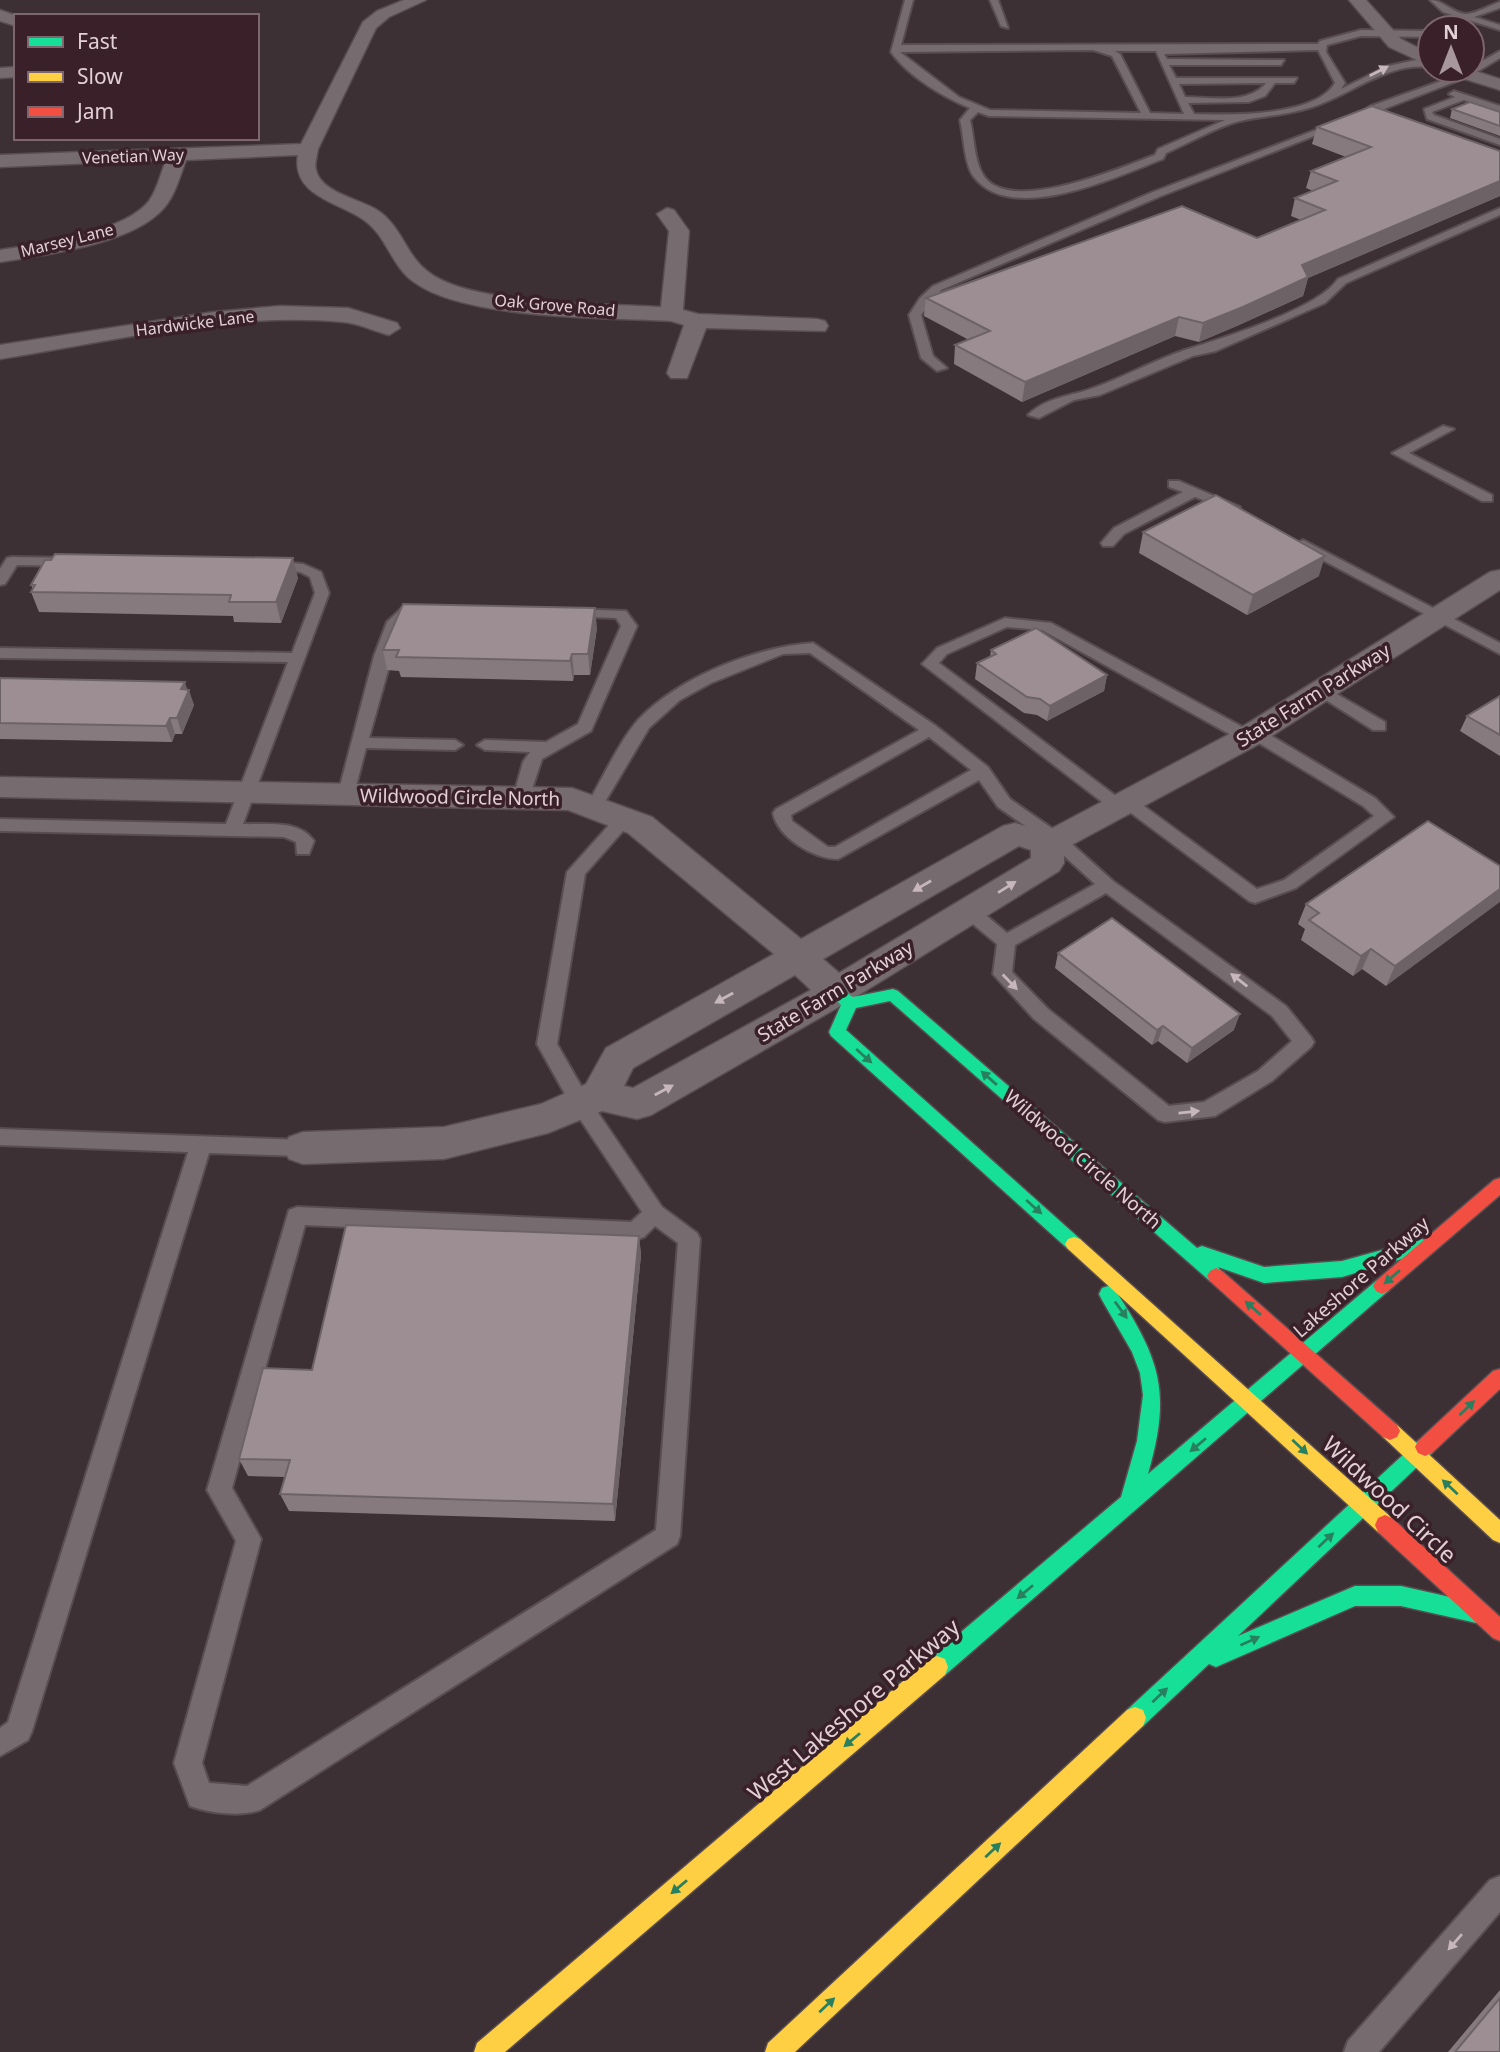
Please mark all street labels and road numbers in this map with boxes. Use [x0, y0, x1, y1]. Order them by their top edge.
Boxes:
street label: Venetian Way [82, 143, 185, 169]
street label: Marsey Lane [18, 218, 116, 262]
street label: Oak Grove Road [494, 289, 616, 321]
street label: Hardwicke Lane [134, 305, 256, 341]
street label: State Farm Parkway [1231, 637, 1395, 753]
street label: Wildwood Circle North [360, 782, 560, 812]
street label: State Farm Parkway [752, 934, 918, 1048]
street label: Wildwood Circle North [999, 1084, 1167, 1234]
street label: Lakeshore Parkway [1287, 1210, 1435, 1343]
street label: Wildwood Circle [1316, 1428, 1464, 1570]
street label: West Lakeshore Parkway [740, 1610, 966, 1807]

